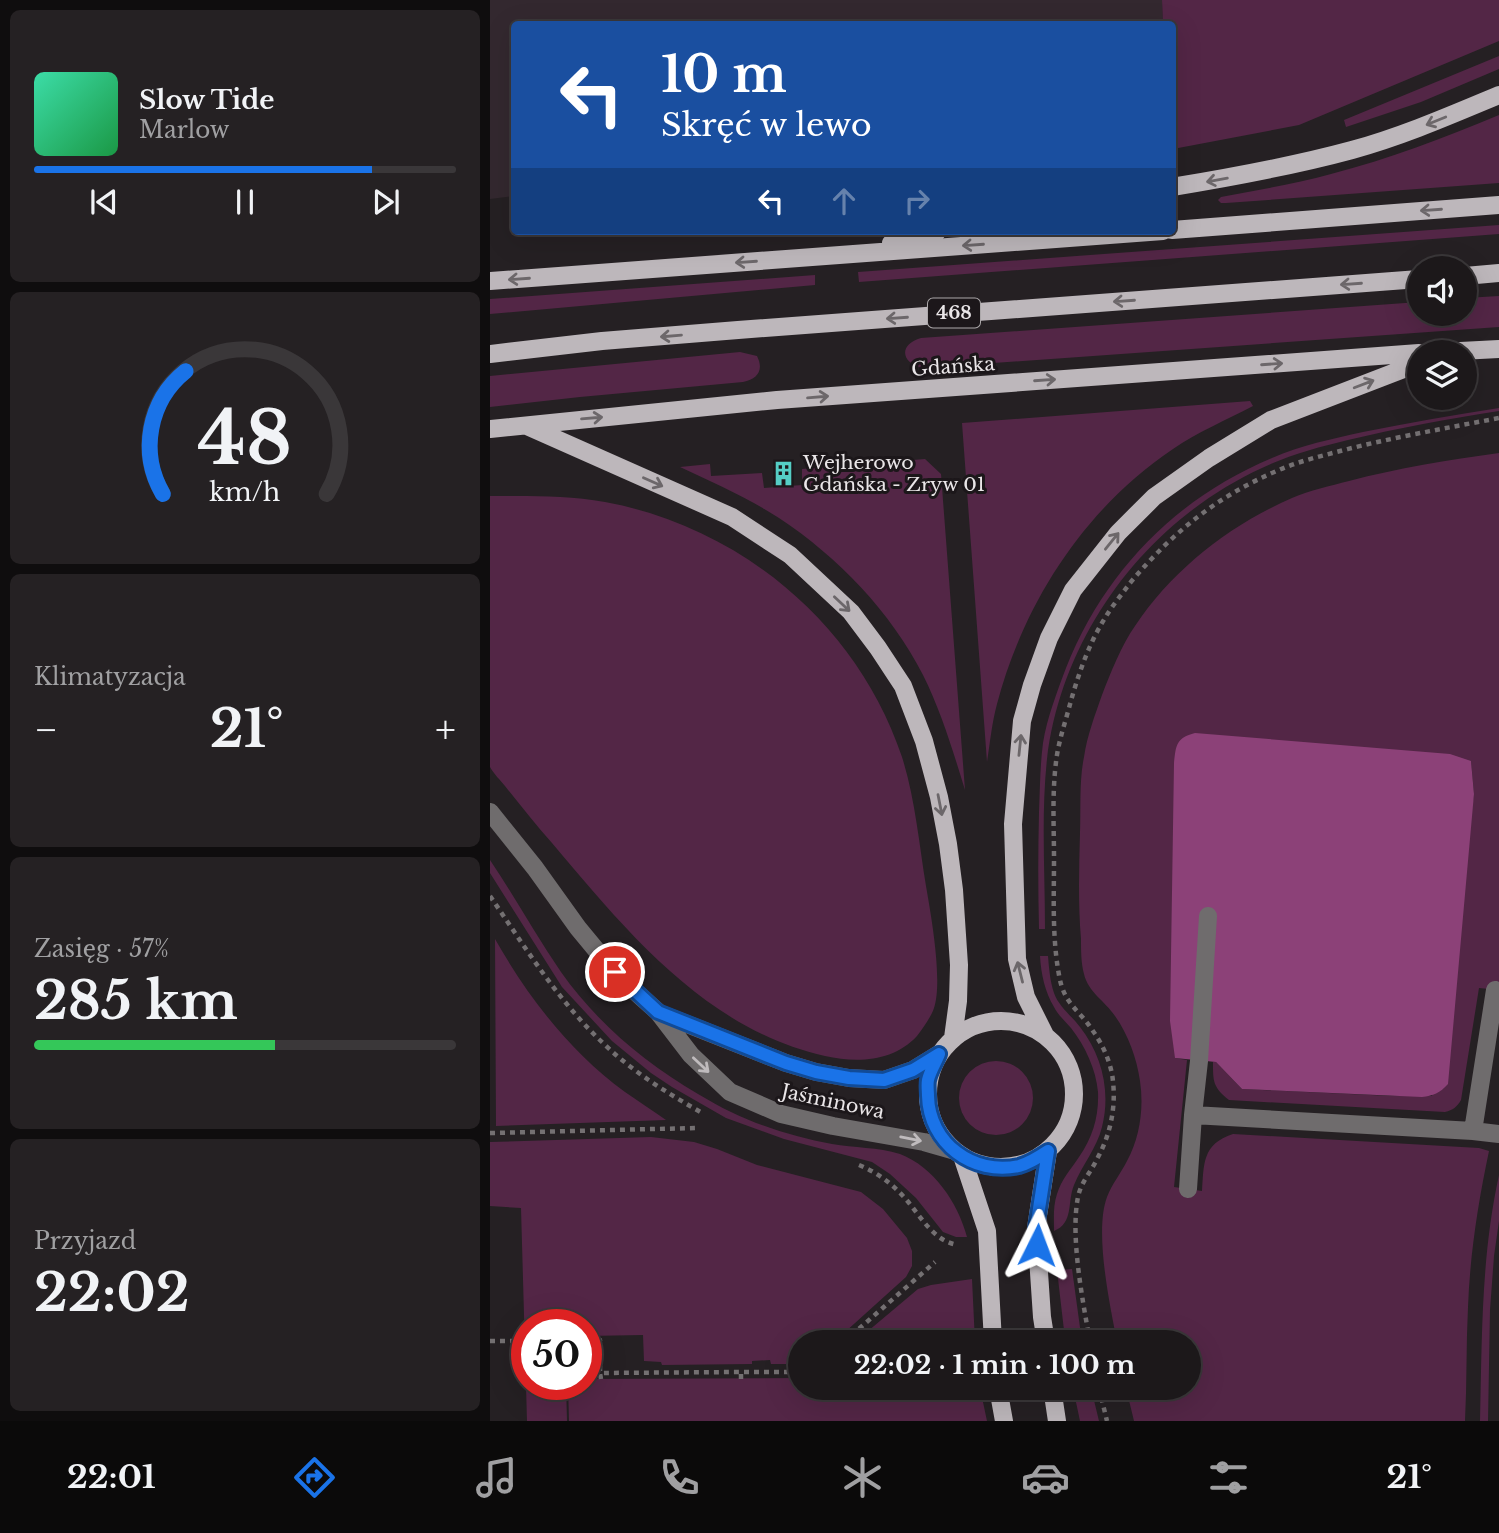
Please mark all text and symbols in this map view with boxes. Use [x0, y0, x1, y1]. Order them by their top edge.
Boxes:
text: 10 m [661, 44, 787, 105]
icon: left [546, 49, 637, 140]
text: Slow Tide [139, 84, 275, 116]
text: Skręć w lewo [661, 105, 872, 145]
text: Marlow [139, 116, 229, 144]
one-way arrow [1426, 116, 1447, 129]
one-way arrow [1206, 174, 1228, 187]
icon: left [752, 182, 790, 220]
icon: ahead [825, 182, 863, 220]
icon: right [898, 182, 936, 220]
icon: previous [85, 183, 123, 221]
icon: pause [226, 183, 264, 221]
icon: next [367, 183, 405, 221]
one-way arrow [1420, 204, 1443, 217]
one-way arrow [962, 239, 985, 252]
one-way arrow [735, 256, 758, 269]
map controls [1407, 256, 1477, 410]
button: sound [1407, 256, 1477, 326]
one-way arrow [508, 273, 531, 286]
one-way arrow [1340, 278, 1363, 291]
one-way arrow [1114, 295, 1136, 308]
road number: 468 [928, 298, 980, 328]
one-way arrow [887, 312, 909, 325]
one-way arrow [660, 329, 682, 342]
button: layers [1407, 340, 1477, 410]
street label: Gdańska [910, 352, 996, 381]
one-way arrow [1260, 357, 1283, 370]
one-way arrow [1033, 373, 1056, 386]
one-way arrow [1352, 377, 1374, 390]
one-way arrow [806, 390, 829, 403]
text: 48 [198, 394, 292, 485]
one-way arrow [580, 411, 602, 424]
place label: Wejherowo Gdańska - Zryw 01 [802, 451, 985, 496]
building icon: Wejherowo Gdańska - Zryw 01 [769, 459, 797, 487]
one-way arrow [642, 475, 663, 489]
text: km/h [210, 477, 280, 508]
one-way arrow [1104, 533, 1119, 551]
one-way arrow [833, 596, 850, 613]
text: Klimatyzacja [34, 663, 186, 691]
text: 21° [210, 697, 284, 761]
text: − [34, 706, 58, 753]
text: + [435, 706, 456, 753]
one-way arrow [1013, 735, 1026, 757]
one-way arrow [934, 793, 948, 816]
text: Zasięg · 57% [34, 935, 169, 963]
pin [585, 942, 645, 1002]
icon: arrive [596, 953, 634, 991]
one-way arrow [1013, 961, 1026, 984]
text: 285 km [34, 969, 238, 1033]
one-way arrow [692, 1057, 710, 1073]
street label: Jaśminowa [776, 1079, 887, 1124]
one-way arrow [899, 1133, 922, 1146]
position arrow [1000, 1208, 1074, 1282]
text: Przyjazd [34, 1227, 136, 1255]
text: 22:02 [34, 1261, 190, 1325]
speed limit sign: 50 [511, 1309, 602, 1400]
text: 22:02 · 1 min · 100 m [854, 1349, 1135, 1381]
icon: directions [290, 1453, 339, 1502]
icon: music [472, 1453, 521, 1502]
icon: phone [655, 1453, 704, 1502]
icon: climate [838, 1453, 887, 1502]
icon: car [1021, 1453, 1070, 1502]
icon: filters [1204, 1453, 1253, 1502]
text: 22:01 [67, 1457, 156, 1497]
text: 21° [1387, 1457, 1432, 1497]

